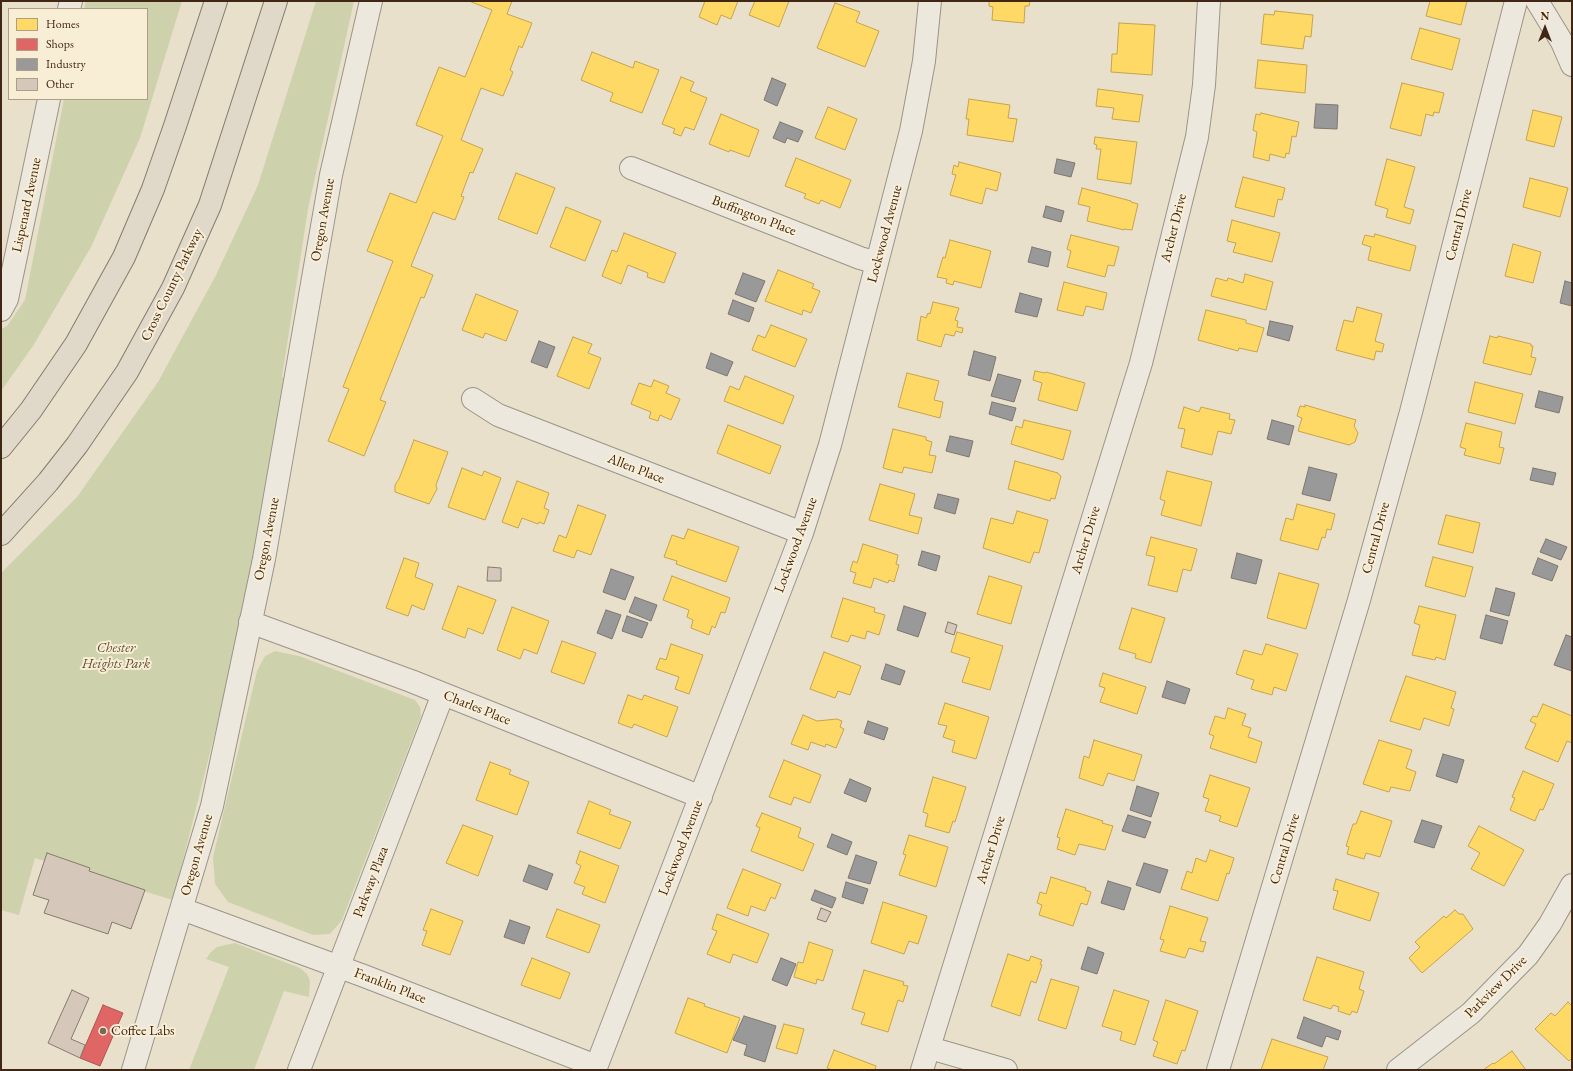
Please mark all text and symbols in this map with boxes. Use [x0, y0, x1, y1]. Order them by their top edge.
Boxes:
legend [8, 8, 148, 100]
north arrow [1525, 8, 1565, 48]
text: N [1541, 9, 1549, 23]
text: Homes [46, 16, 80, 32]
text: Shops [46, 36, 74, 52]
text: Industry [46, 56, 86, 72]
text: Other [46, 76, 74, 92]
street label: Lispenard Avenue [9, 156, 45, 254]
street label: Oregon Avenue [307, 177, 339, 263]
street label: Lockwood Avenue [864, 183, 906, 285]
street label: Central Drive [1442, 187, 1476, 263]
street label: Buffington Place [709, 192, 799, 240]
street label: Archer Drive [1157, 192, 1191, 264]
street label: Cross County Parkway [137, 226, 207, 344]
street label: Allen Place [605, 450, 667, 488]
street label: Lockwood Avenue [771, 495, 821, 595]
street label: Oregon Avenue [251, 496, 283, 582]
street label: Central Drive [1358, 500, 1394, 576]
street label: Archer Drive [1068, 504, 1104, 576]
park label: Chester Heights Park [82, 640, 150, 672]
street label: Charles Place [441, 687, 513, 729]
street label: Lockwood Avenue [655, 798, 707, 898]
street label: Central Drive [1266, 811, 1304, 887]
street label: Oregon Avenue [177, 812, 217, 898]
street label: Archer Drive [973, 814, 1009, 886]
street label: Parkway Plaza [350, 844, 392, 920]
street label: Parkview Drive [1461, 952, 1531, 1022]
street label: Franklin Place [352, 965, 428, 1007]
place label: Coffee Labs [111, 1023, 175, 1039]
marker: Coffee Labs [98, 1026, 108, 1036]

